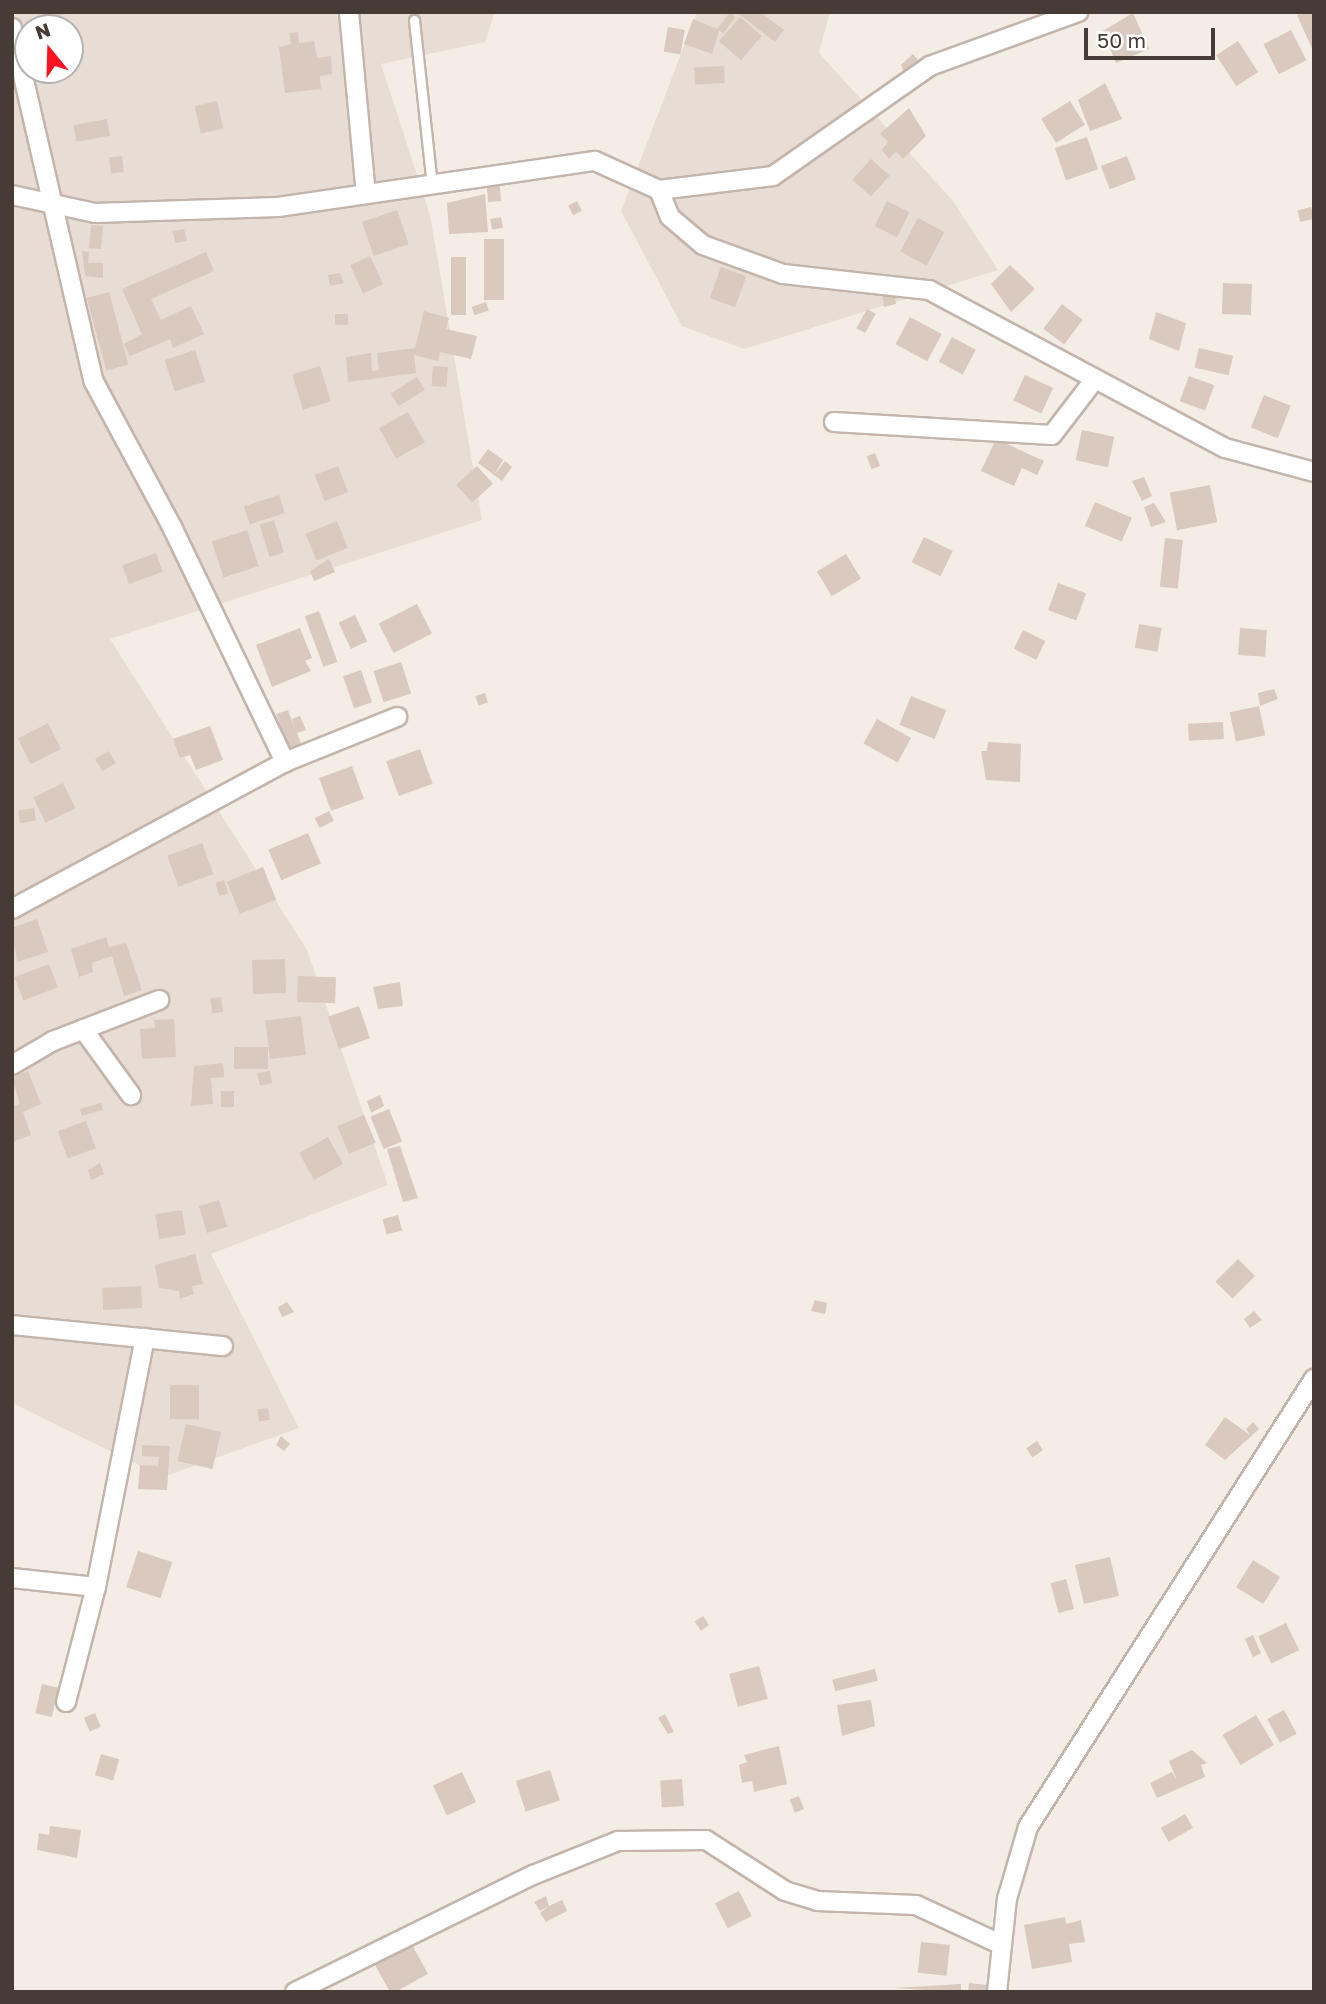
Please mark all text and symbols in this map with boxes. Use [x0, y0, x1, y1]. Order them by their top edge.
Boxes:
north arrow [14, 14, 84, 84]
scale bar [1088, 14, 1219, 58]
text: N [32, 17, 53, 44]
text: 50 m [1097, 27, 1146, 53]

